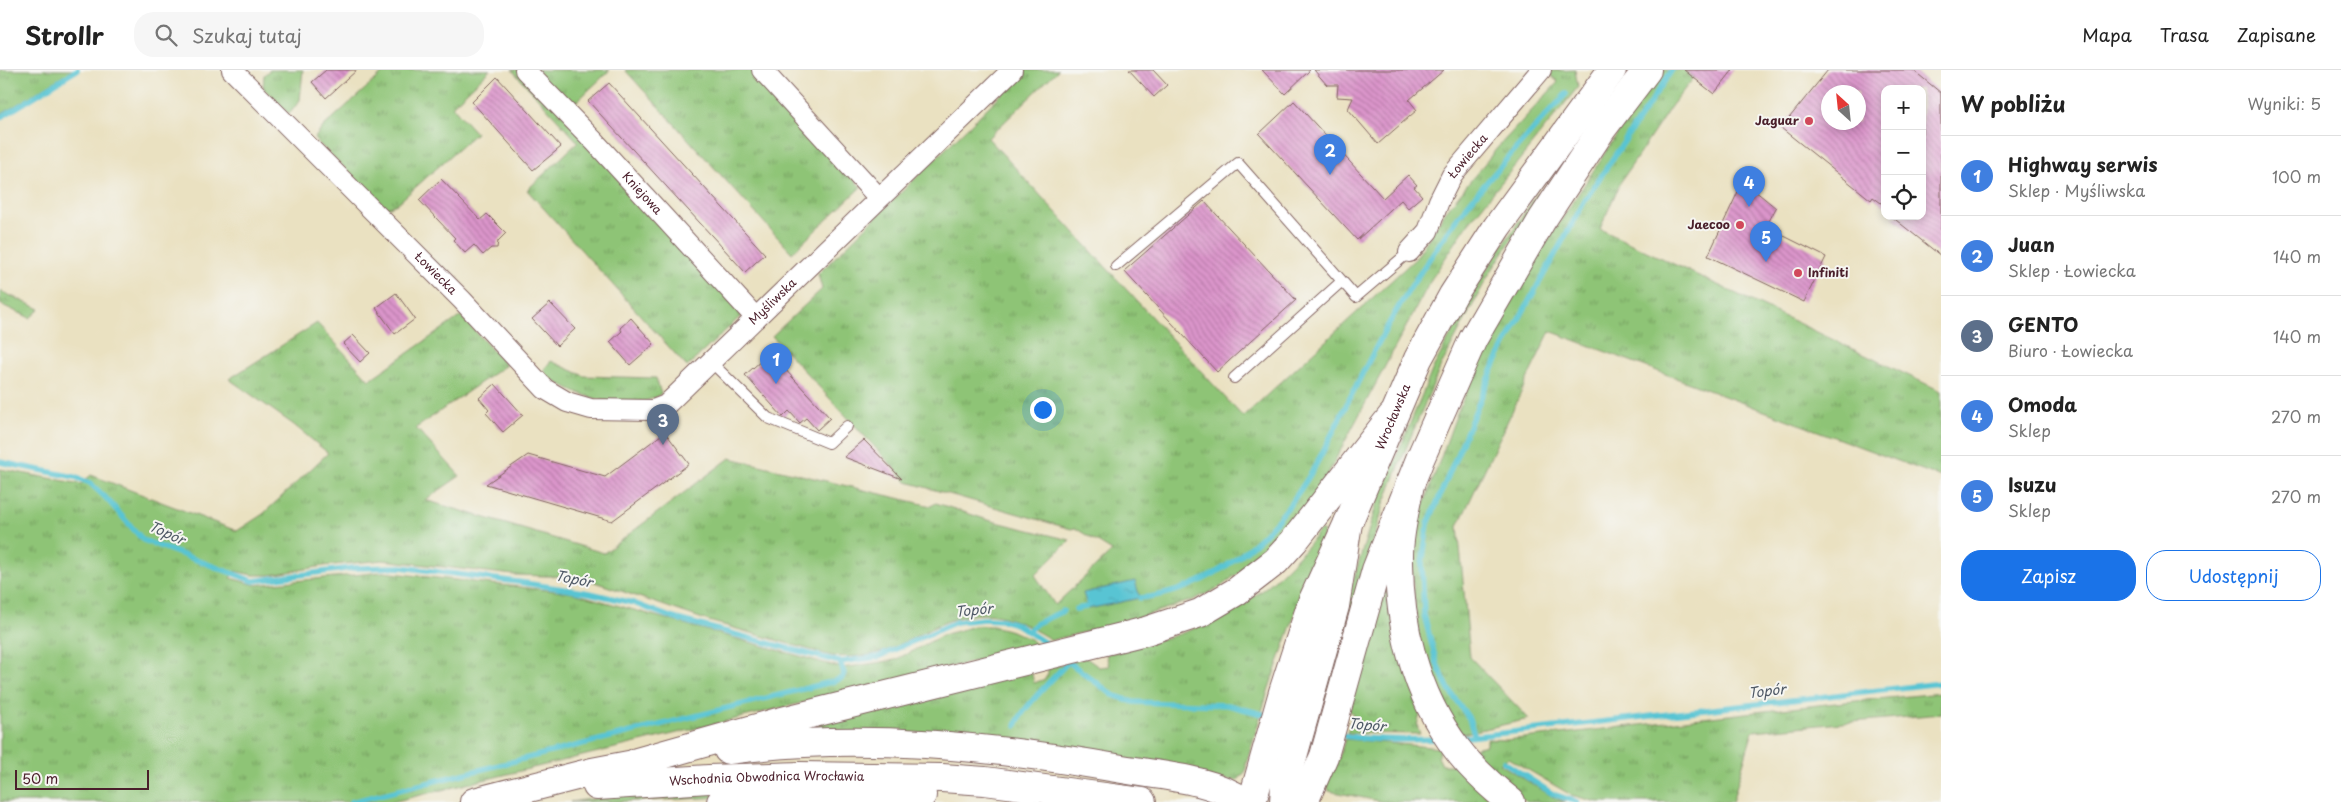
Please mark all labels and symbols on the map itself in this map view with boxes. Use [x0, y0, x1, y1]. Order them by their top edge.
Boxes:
north arrow [1821, 85, 1866, 130]
place label: Jaguar [1755, 111, 1800, 129]
marker: Jaguar [1803, 115, 1815, 127]
street label: Łowiecka [1442, 129, 1492, 183]
pin: 2 [1314, 134, 1346, 175]
pin: 4 [1733, 166, 1765, 207]
street label: Kniejowa [618, 167, 667, 218]
place label: Jaecoo [1687, 215, 1730, 233]
marker: Jaecoo [1734, 219, 1746, 231]
pin: 5 [1750, 221, 1782, 262]
street label: Łowiecka [410, 247, 462, 299]
place label: Infiniti [1808, 263, 1849, 281]
marker: Infiniti [1792, 267, 1804, 279]
street label: Myśliwska [744, 273, 800, 328]
pin: 1 [760, 343, 792, 384]
street label: Wrocławska [1370, 380, 1415, 452]
your location [1030, 397, 1056, 423]
pin: 3 [647, 404, 679, 445]
water label: Topór [146, 515, 190, 550]
water label: Topór [554, 565, 596, 593]
water label: Topór [954, 597, 995, 622]
water label: Topór [1747, 678, 1788, 703]
water label: Topór [1348, 712, 1388, 737]
street label: Wschodnia Obwodnica Wrocławia [669, 766, 865, 789]
scale bar [15, 767, 149, 790]

